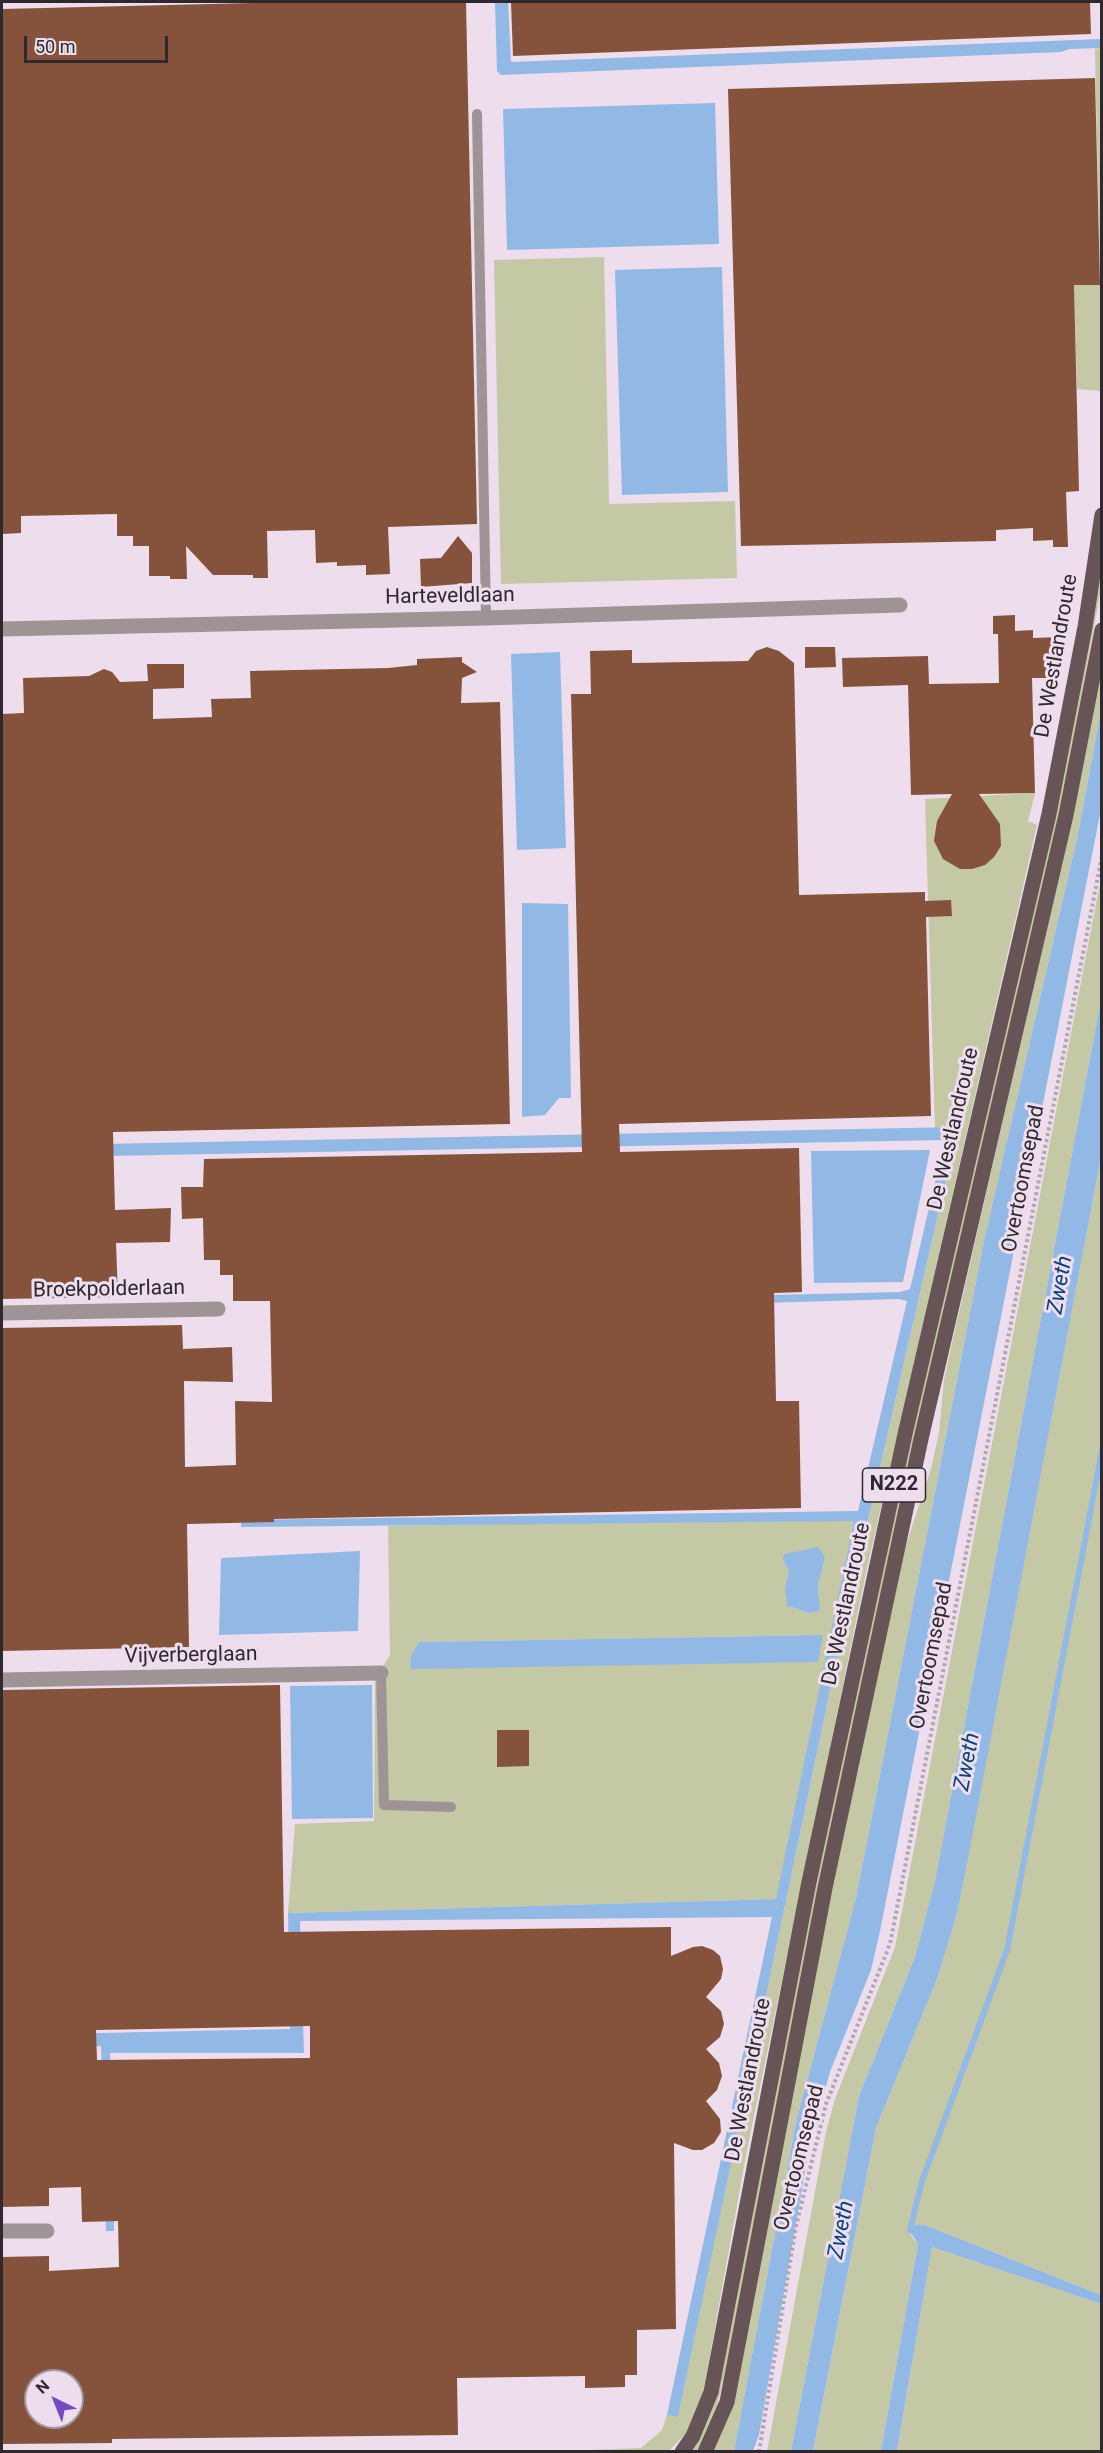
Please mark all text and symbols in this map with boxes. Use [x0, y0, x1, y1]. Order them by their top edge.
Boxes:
scale bar [27, 24, 171, 62]
text: 50 m [35, 36, 75, 57]
street label: De Westlandroute [1030, 572, 1084, 740]
street label: Harteveldlaan [385, 583, 515, 611]
street label: De Westlandroute [923, 1045, 985, 1213]
street label: Overtoomsepad [997, 1103, 1051, 1255]
water label: Zweth [1043, 1254, 1079, 1316]
street label: Broekpolderlaan [33, 1276, 185, 1304]
road number: N222 [862, 1468, 926, 1502]
street label: De Westlandroute [817, 1520, 877, 1688]
street label: Overtoomsepad [905, 1580, 959, 1732]
street label: Vijverberglaan [124, 1642, 258, 1670]
water label: Zweth [949, 1731, 987, 1793]
street label: De Westlandroute [721, 1996, 777, 2164]
street label: Overtoomsepad [770, 2083, 830, 2233]
water label: Zweth [823, 2199, 861, 2261]
north arrow [24, 2369, 84, 2429]
text: N [32, 2376, 53, 2398]

